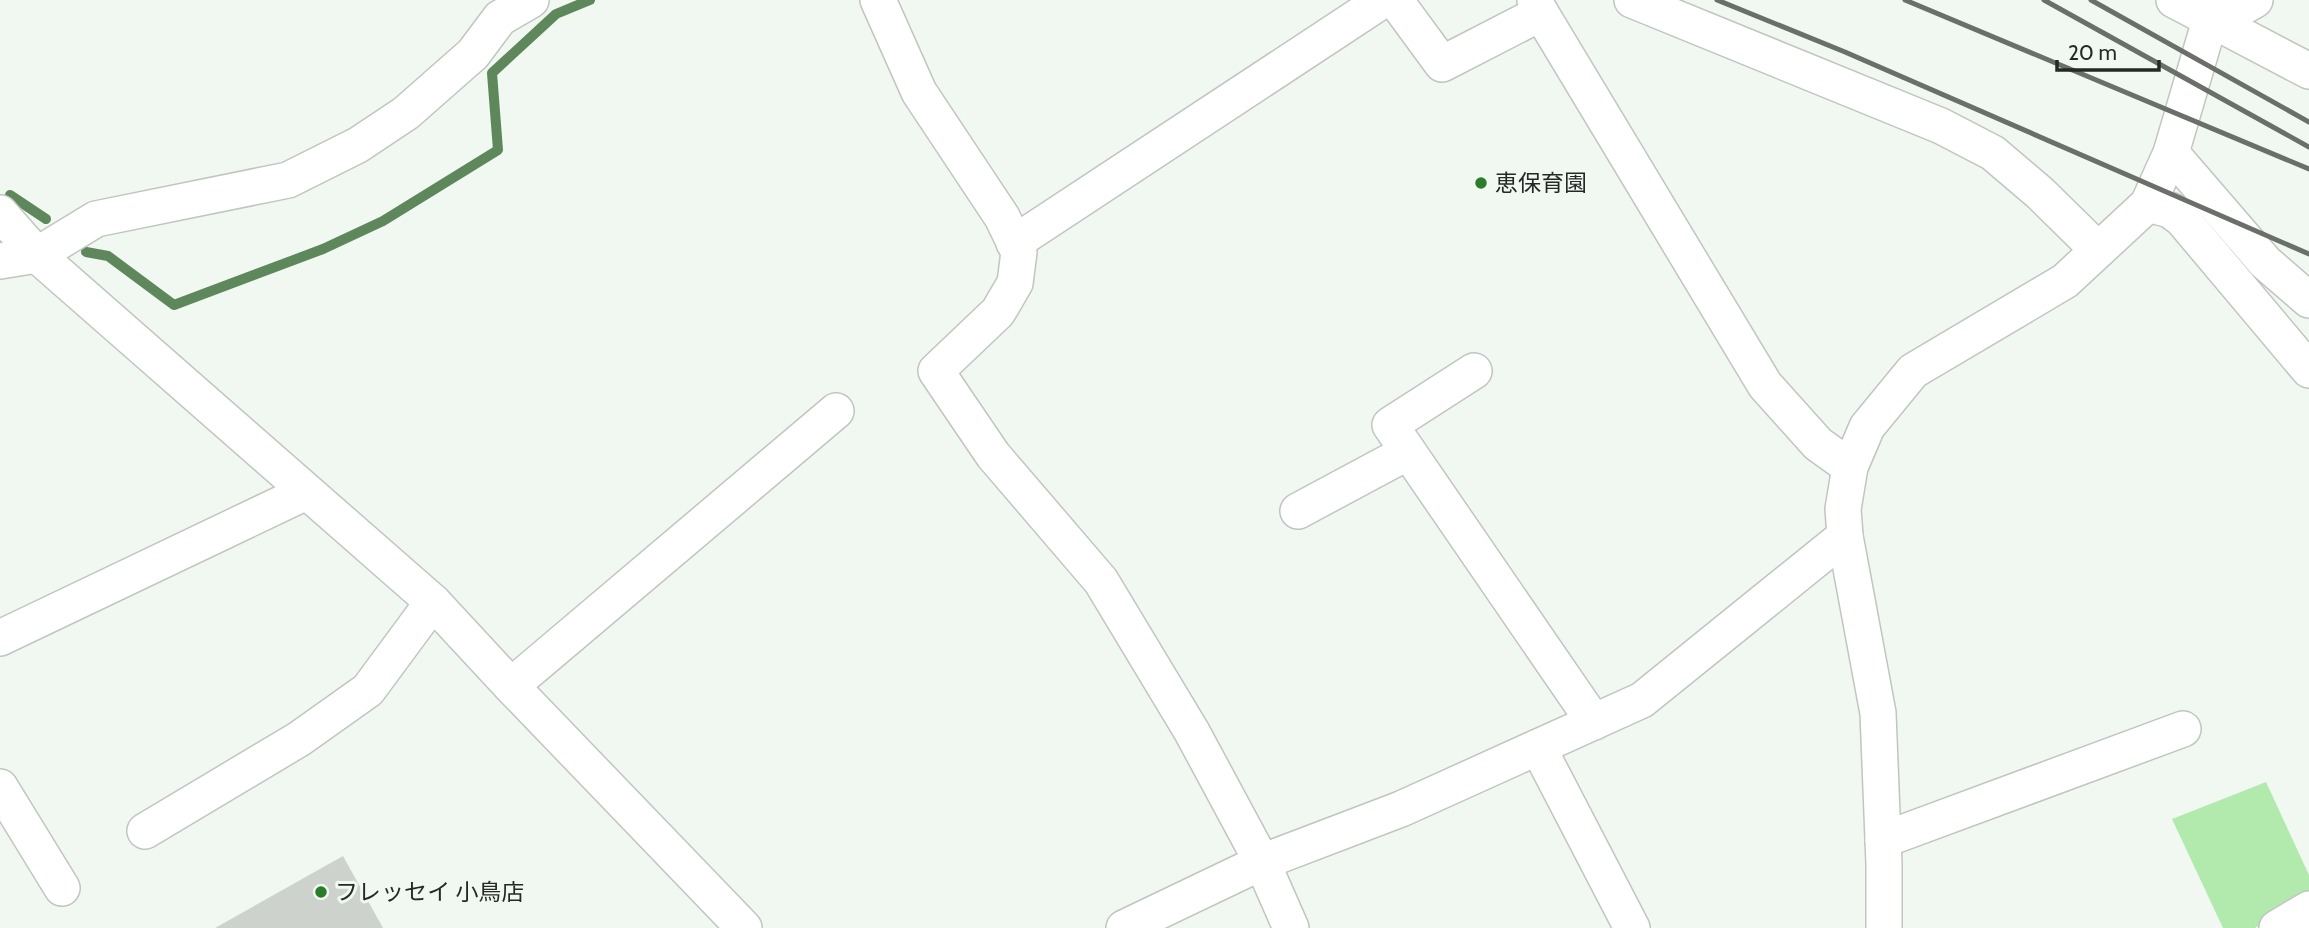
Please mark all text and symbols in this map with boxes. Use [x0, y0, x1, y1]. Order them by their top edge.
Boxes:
scale bar [2057, 28, 2158, 72]
text: 20 m [2068, 40, 2117, 65]
place label: 恵保育園 [1495, 169, 1587, 197]
marker: 恵保育園 [1473, 175, 1489, 191]
place label: フレッセイ 小鳥店 [335, 878, 524, 906]
marker: フレッセイ 小鳥店 [313, 884, 329, 900]

